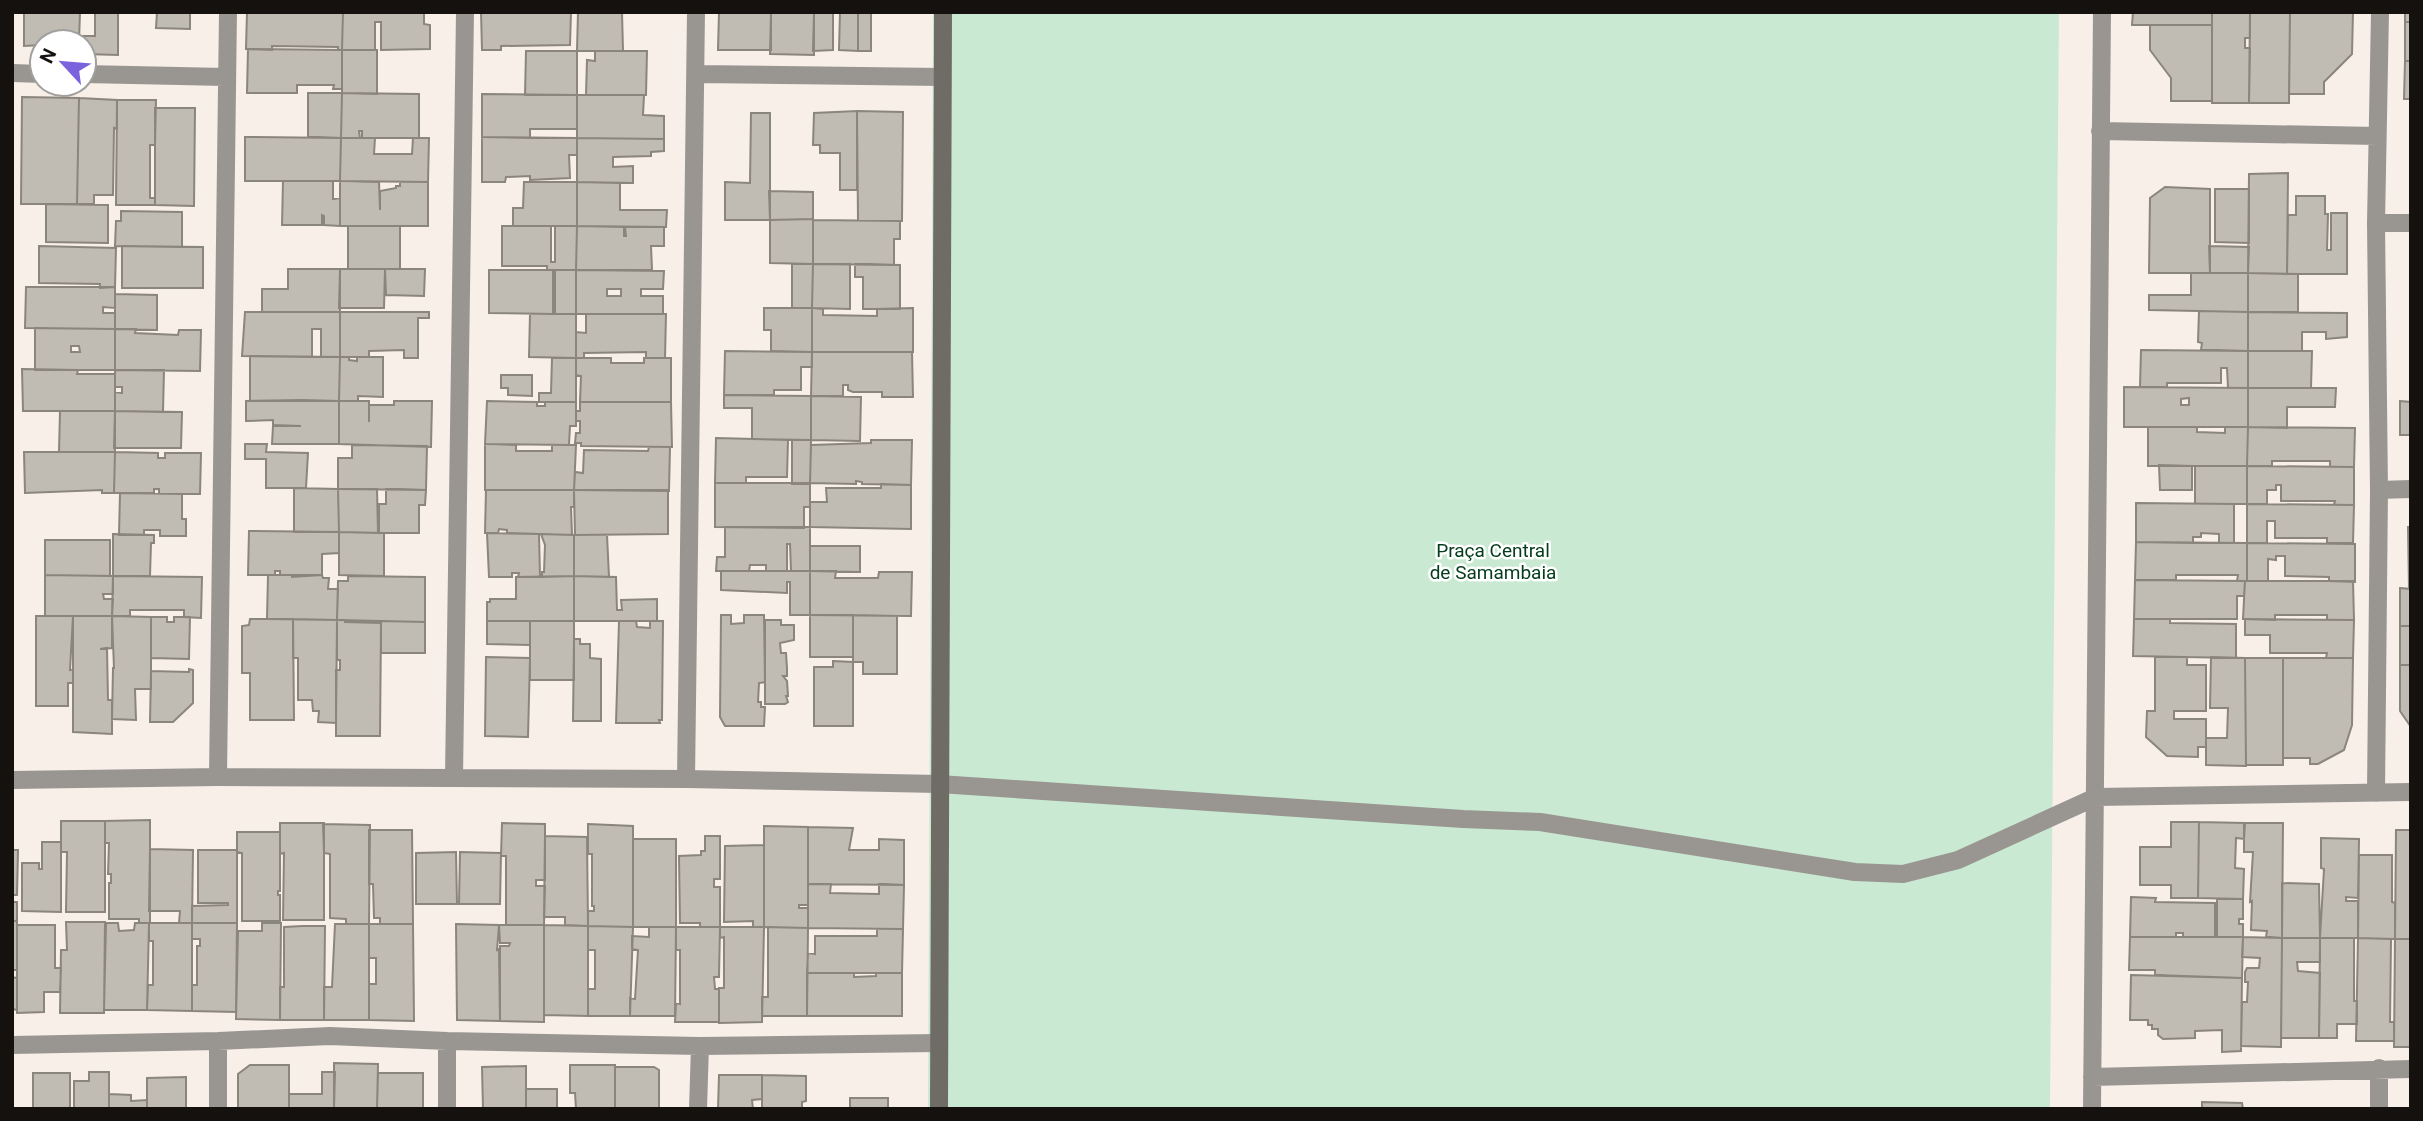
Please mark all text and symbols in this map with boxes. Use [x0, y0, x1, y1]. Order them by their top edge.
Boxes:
north arrow [28, 28, 98, 98]
text: N [35, 45, 61, 67]
park label: Praça Central de Samambaia [1430, 539, 1556, 584]

